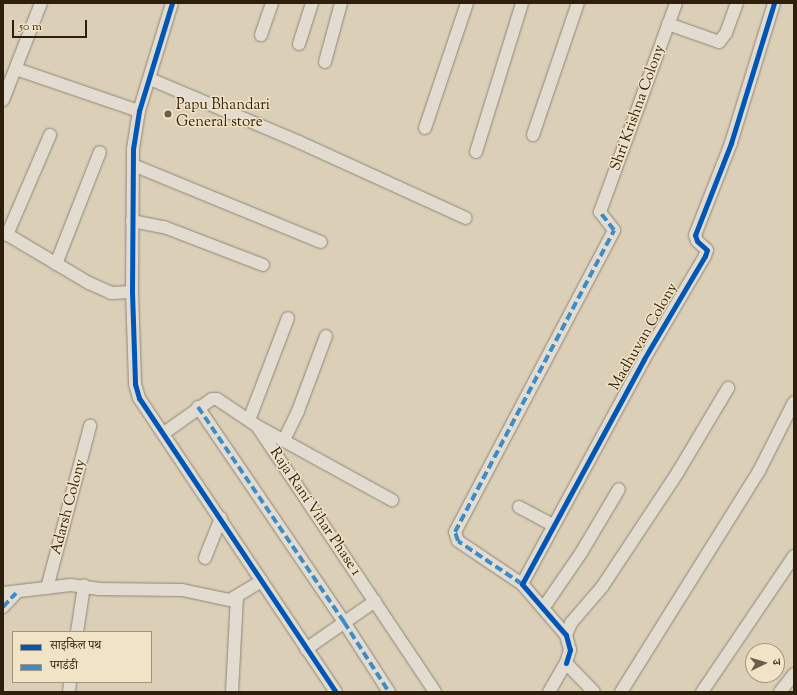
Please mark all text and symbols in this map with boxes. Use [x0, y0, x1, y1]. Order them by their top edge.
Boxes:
scale bar [14, 12, 89, 38]
text: 50 m [19, 18, 42, 36]
street label: Shri Krishna Colony [607, 43, 669, 173]
place label: Papu Bhandari General store [176, 96, 270, 131]
marker: Papu Bhandari General store [163, 109, 173, 119]
street label: Madhuvan Colony [606, 280, 682, 394]
street label: Raja Rani Vihar Phase 1 [265, 444, 365, 580]
street label: Adarsh Colony [48, 457, 90, 557]
legend [12, 631, 152, 683]
text: साइकिल पथ [50, 637, 101, 655]
north arrow [745, 643, 785, 683]
text: पगडंडी [50, 657, 78, 675]
text: उ [768, 659, 784, 666]

